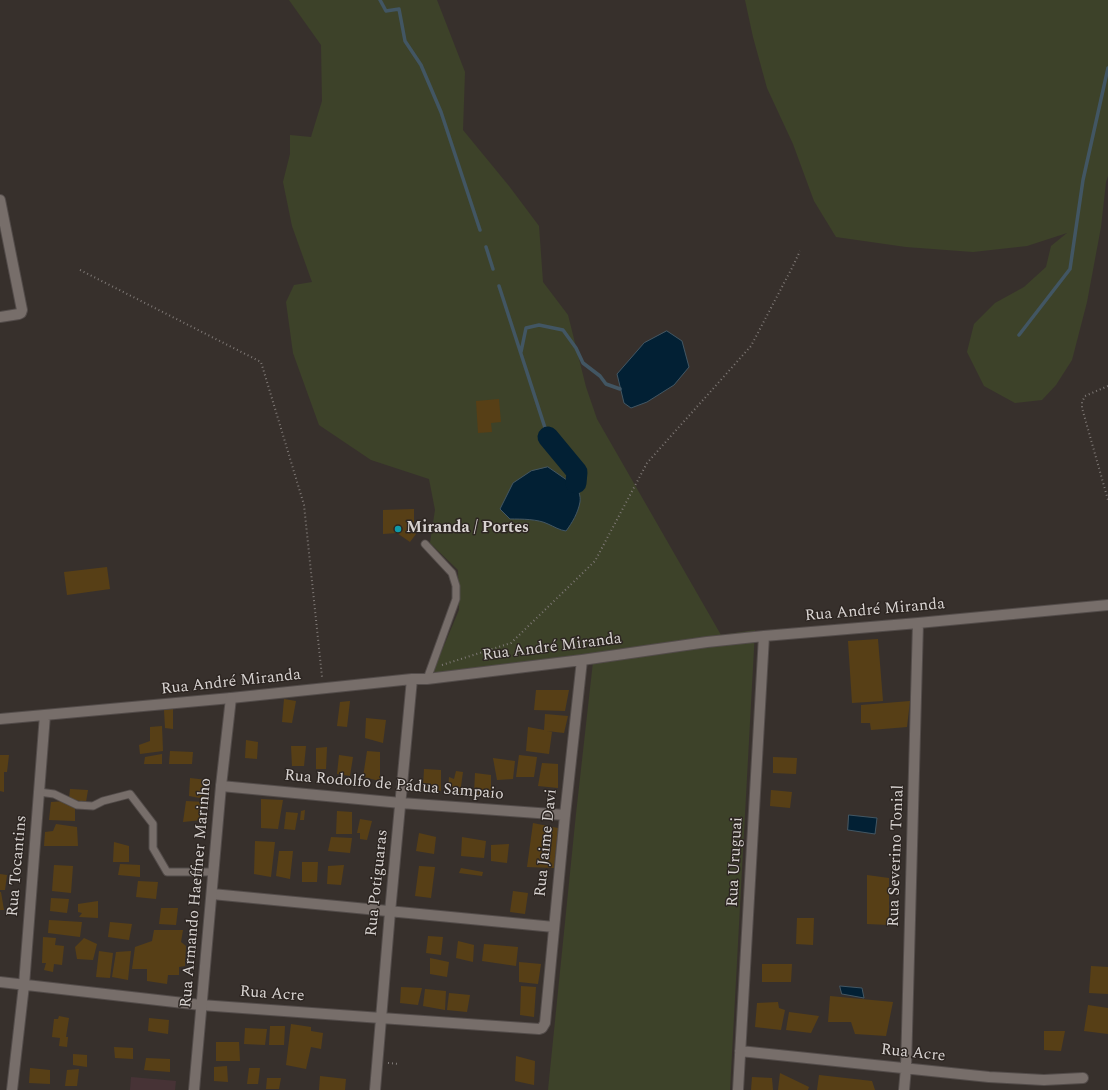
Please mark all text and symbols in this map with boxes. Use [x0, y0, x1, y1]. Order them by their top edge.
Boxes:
place label: Miranda / Portes [406, 519, 529, 539]
marker: Miranda / Portes [393, 524, 403, 534]
street label: Rua André Miranda [804, 595, 946, 627]
street label: Rua André Miranda [481, 630, 623, 666]
street label: Rua André Miranda [160, 666, 302, 700]
street label: Rua Rodolfo de Pádua Sampaio [283, 767, 505, 805]
street label: Rua Armando Haeffner Marinho [177, 777, 217, 1009]
street label: Rua Severino Tonial [885, 785, 909, 927]
street label: Rua Jaime Davi [532, 788, 562, 898]
street label: Rua Tocantins [4, 814, 32, 918]
street label: Rua Uruguai [724, 817, 748, 907]
street label: Rua Potiguaras [363, 829, 393, 937]
street label: Rua Acre [239, 983, 305, 1007]
street label: Rua Acre [880, 1041, 946, 1067]

